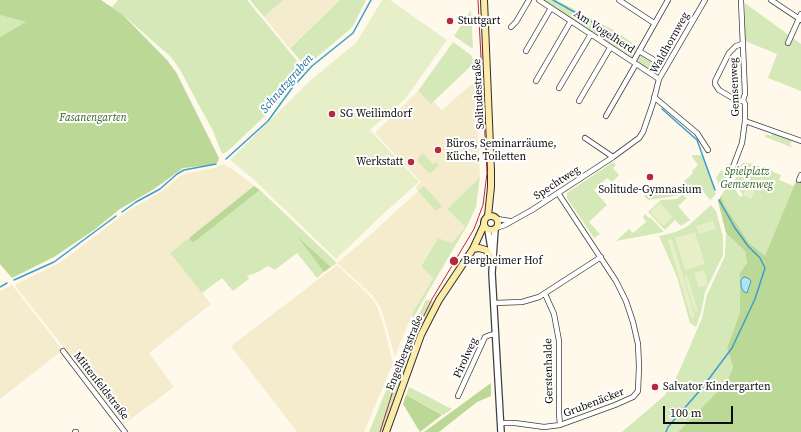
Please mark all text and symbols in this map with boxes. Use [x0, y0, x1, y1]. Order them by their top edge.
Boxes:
street label: Am Vogelherd [571, 7, 637, 57]
street label: Waldhornweg [648, 10, 692, 76]
place label: Stuttgart [458, 14, 500, 28]
marker: Stuttgart [445, 16, 455, 26]
water label: Schnatzgraben [258, 52, 316, 116]
street label: Gemsenweg [727, 57, 743, 117]
street label: Solitudestraße [471, 58, 487, 130]
place label: SG Weilimdorf [340, 107, 412, 121]
marker: SG Weilimdorf [327, 109, 337, 119]
park label: Fasanengarten [59, 111, 127, 125]
place label: Büros, Seminarräume, Küche, Toiletten [446, 137, 557, 163]
marker: Büros, Seminarräume, Küche, Toiletten [433, 145, 443, 155]
place label: Werkstatt [356, 155, 403, 169]
marker: Werkstatt [406, 157, 416, 167]
street label: Spechtweg [531, 163, 583, 203]
park label: Spielplatz Gemsenweg [721, 165, 773, 191]
marker: Solitude-Gymnasium [645, 172, 655, 182]
place label: Solitude-Gymnasium [598, 183, 702, 197]
place label: Bergheimer Hof [463, 254, 542, 268]
marker: Bergheimer Hof [448, 255, 460, 267]
street label: Engelbergstraße [384, 313, 426, 393]
street label: Pirolweg [451, 336, 481, 380]
street label: Gerstenhalde [542, 338, 556, 404]
street label: Mittenfeldstraße [71, 350, 131, 422]
place label: Salvator Kindergarten [663, 380, 771, 394]
marker: Salvator Kindergarten [650, 382, 660, 392]
street label: Grubenäcker [562, 385, 626, 421]
scale bar [665, 398, 735, 424]
text: 100 m [670, 405, 702, 421]

